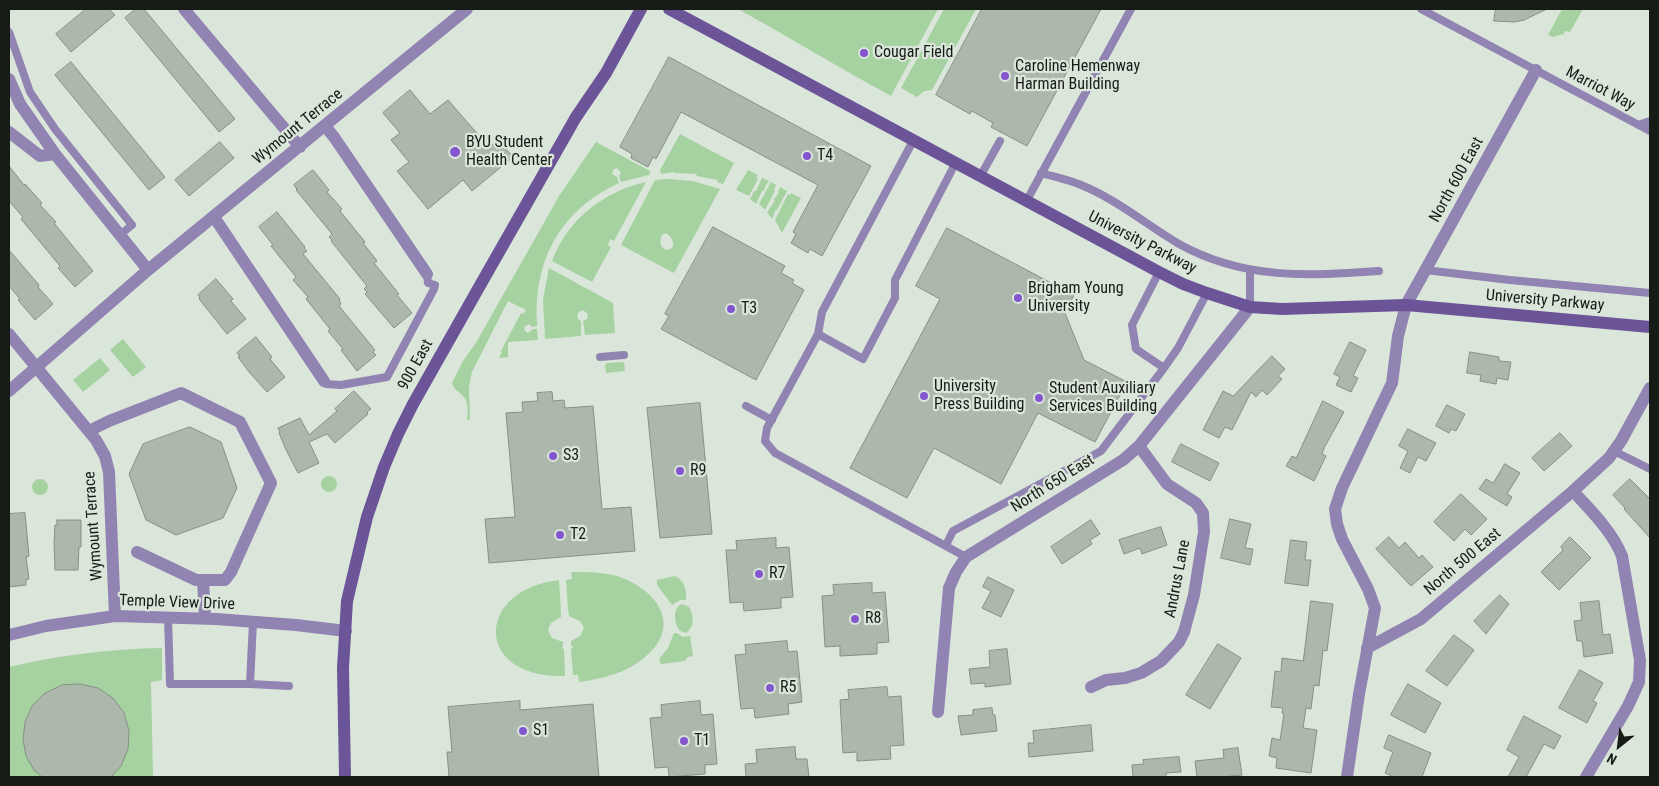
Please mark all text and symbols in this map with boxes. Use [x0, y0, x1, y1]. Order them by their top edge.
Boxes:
place label: Cougar Field [874, 43, 953, 63]
marker: Cougar Field [858, 47, 870, 59]
place label: Caroline Hemenway Harman Building [1015, 57, 1140, 95]
street label: Marriot Way [1562, 63, 1638, 115]
marker: Caroline Hemenway Harman Building [999, 70, 1011, 82]
street label: Wymount Terrace [249, 85, 347, 169]
place label: BYU Student Health Center [466, 133, 552, 171]
street label: North 600 East [1426, 134, 1488, 226]
marker: BYU Student Health Center [448, 145, 462, 159]
place label: T4 [817, 146, 833, 166]
marker: T4 [801, 150, 813, 162]
street label: University Parkway [1085, 208, 1199, 278]
place label: Brigham Young University [1028, 279, 1124, 317]
street label: University Parkway [1485, 286, 1605, 316]
marker: Brigham Young University [1012, 292, 1024, 304]
place label: T3 [741, 299, 757, 319]
marker: T3 [725, 303, 737, 315]
street label: 900 East [394, 336, 438, 394]
place label: University Press Building [934, 377, 1024, 415]
place label: Student Auxiliary Services Building [1049, 379, 1157, 417]
marker: University Press Building [918, 390, 930, 402]
marker: Student Auxiliary Services Building [1033, 392, 1045, 404]
place label: S3 [563, 446, 579, 466]
marker: S3 [547, 450, 559, 462]
street label: North 650 East [1008, 451, 1098, 517]
place label: R9 [690, 461, 706, 481]
marker: R9 [674, 465, 686, 477]
street label: Wymount Terrace [81, 471, 107, 581]
street label: North 500 East [1421, 524, 1505, 600]
place label: T2 [570, 525, 586, 545]
marker: T2 [554, 529, 566, 541]
street label: Andrus Lane [1161, 538, 1195, 620]
place label: R7 [769, 564, 785, 584]
marker: R7 [753, 568, 765, 580]
street label: Temple View Drive [119, 591, 235, 615]
place label: R8 [865, 609, 881, 629]
marker: R8 [849, 613, 861, 625]
place label: R5 [780, 678, 796, 698]
marker: R5 [764, 682, 776, 694]
place label: S1 [533, 721, 549, 741]
north arrow [1594, 721, 1644, 771]
marker: S1 [517, 725, 529, 737]
place label: T1 [694, 731, 710, 751]
marker: T1 [678, 735, 690, 747]
text: N [1604, 750, 1619, 768]

